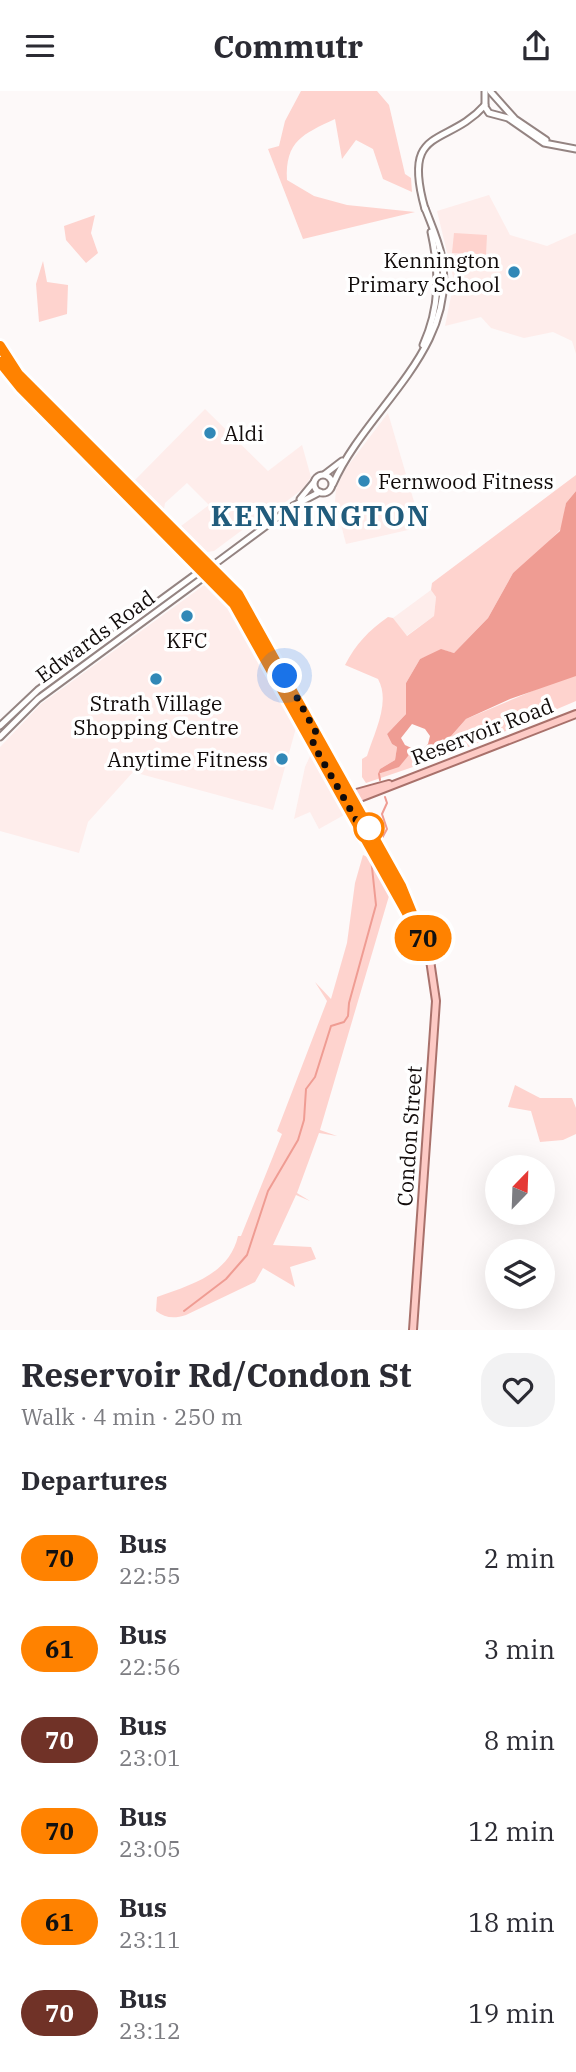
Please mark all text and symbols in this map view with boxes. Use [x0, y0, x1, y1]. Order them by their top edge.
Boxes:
text: Commutr [213, 25, 363, 67]
icon: menu [21, 27, 59, 65]
icon: share [517, 27, 555, 65]
place label: Kennington Primary School [347, 246, 500, 298]
marker: Kennington Primary School [506, 264, 522, 280]
place label: Aldi [224, 419, 264, 447]
marker: Aldi [202, 425, 218, 441]
place label: Fernwood Fitness [378, 467, 554, 495]
marker: Fernwood Fitness [356, 473, 372, 489]
district label: KENNINGTON [211, 497, 431, 534]
street label: Edwards Road [30, 583, 160, 689]
marker: KFC [179, 608, 195, 624]
place label: KFC [166, 626, 208, 654]
your location [267, 658, 302, 693]
marker: Strath Village Shopping Centre [148, 671, 164, 687]
place label: Strath Village Shopping Centre [73, 689, 239, 741]
street label: Reservoir Road [407, 691, 557, 771]
place label: Anytime Fitness [107, 745, 268, 773]
marker: Anytime Fitness [274, 751, 290, 767]
unlabelled marker [354, 813, 384, 843]
line badge: 70 [392, 915, 454, 961]
text: 70 [409, 922, 437, 954]
street label: Condon Street [390, 1065, 428, 1207]
north arrow [485, 1155, 555, 1225]
map controls [485, 1155, 555, 1309]
button: layers [485, 1239, 555, 1309]
text: Reservoir Rd/Condon St [21, 1353, 412, 1396]
button: heart [481, 1353, 555, 1427]
text: Walk · 4 min · 250 m [21, 1401, 243, 1431]
text: Departures [21, 1463, 167, 1497]
text: Bus [119, 1526, 167, 1560]
text: 2 min [484, 1541, 555, 1575]
text: 70 [45, 1542, 74, 1574]
text: 22:55 [119, 1560, 181, 1590]
text: Bus [119, 1617, 167, 1651]
text: 3 min [484, 1632, 555, 1666]
text: 61 [45, 1633, 74, 1665]
text: 22:56 [119, 1651, 181, 1681]
text: Bus [119, 1708, 167, 1742]
text: 8 min [484, 1723, 555, 1757]
text: 70 [45, 1724, 74, 1756]
text: 23:01 [119, 1742, 181, 1772]
text: Bus [119, 1799, 167, 1833]
text: 12 min [468, 1814, 555, 1848]
text: 70 [45, 1815, 74, 1847]
text: 23:05 [119, 1833, 181, 1863]
text: Bus [119, 1890, 167, 1924]
text: 18 min [468, 1905, 555, 1939]
text: 61 [45, 1906, 74, 1938]
text: 23:11 [119, 1924, 181, 1954]
text: Bus [119, 1981, 167, 2015]
text: 19 min [468, 1996, 555, 2030]
text: 70 [45, 1997, 74, 2029]
text: 23:12 [119, 2015, 181, 2045]

